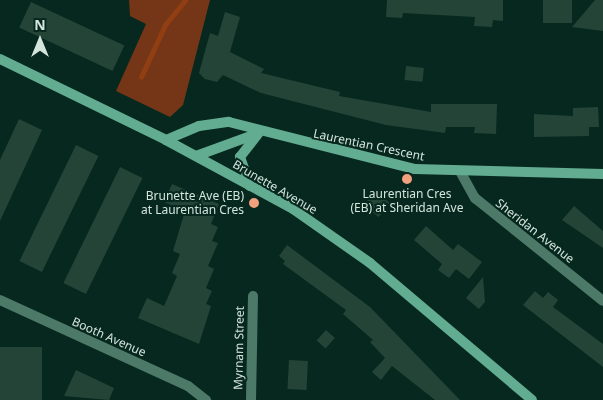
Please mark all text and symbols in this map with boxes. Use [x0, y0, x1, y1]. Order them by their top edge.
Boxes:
north arrow [15, 15, 65, 65]
text: N [34, 15, 46, 34]
street label: Laurentian Crescent [312, 126, 426, 164]
street label: Brunette Avenue [230, 157, 320, 217]
marker: Laurentian Cres (EB) at Sheridan Ave [401, 173, 413, 185]
place label: Laurentian Cres (EB) at Sheridan Ave [351, 187, 463, 215]
place label: Brunette Ave (EB) at Laurentian Cres [141, 189, 244, 217]
street label: Sheridan Avenue [493, 196, 577, 266]
marker: Brunette Ave (EB) at Laurentian Cres [248, 197, 260, 209]
street label: Myrnam Street [231, 306, 247, 390]
street label: Booth Avenue [70, 314, 148, 360]

